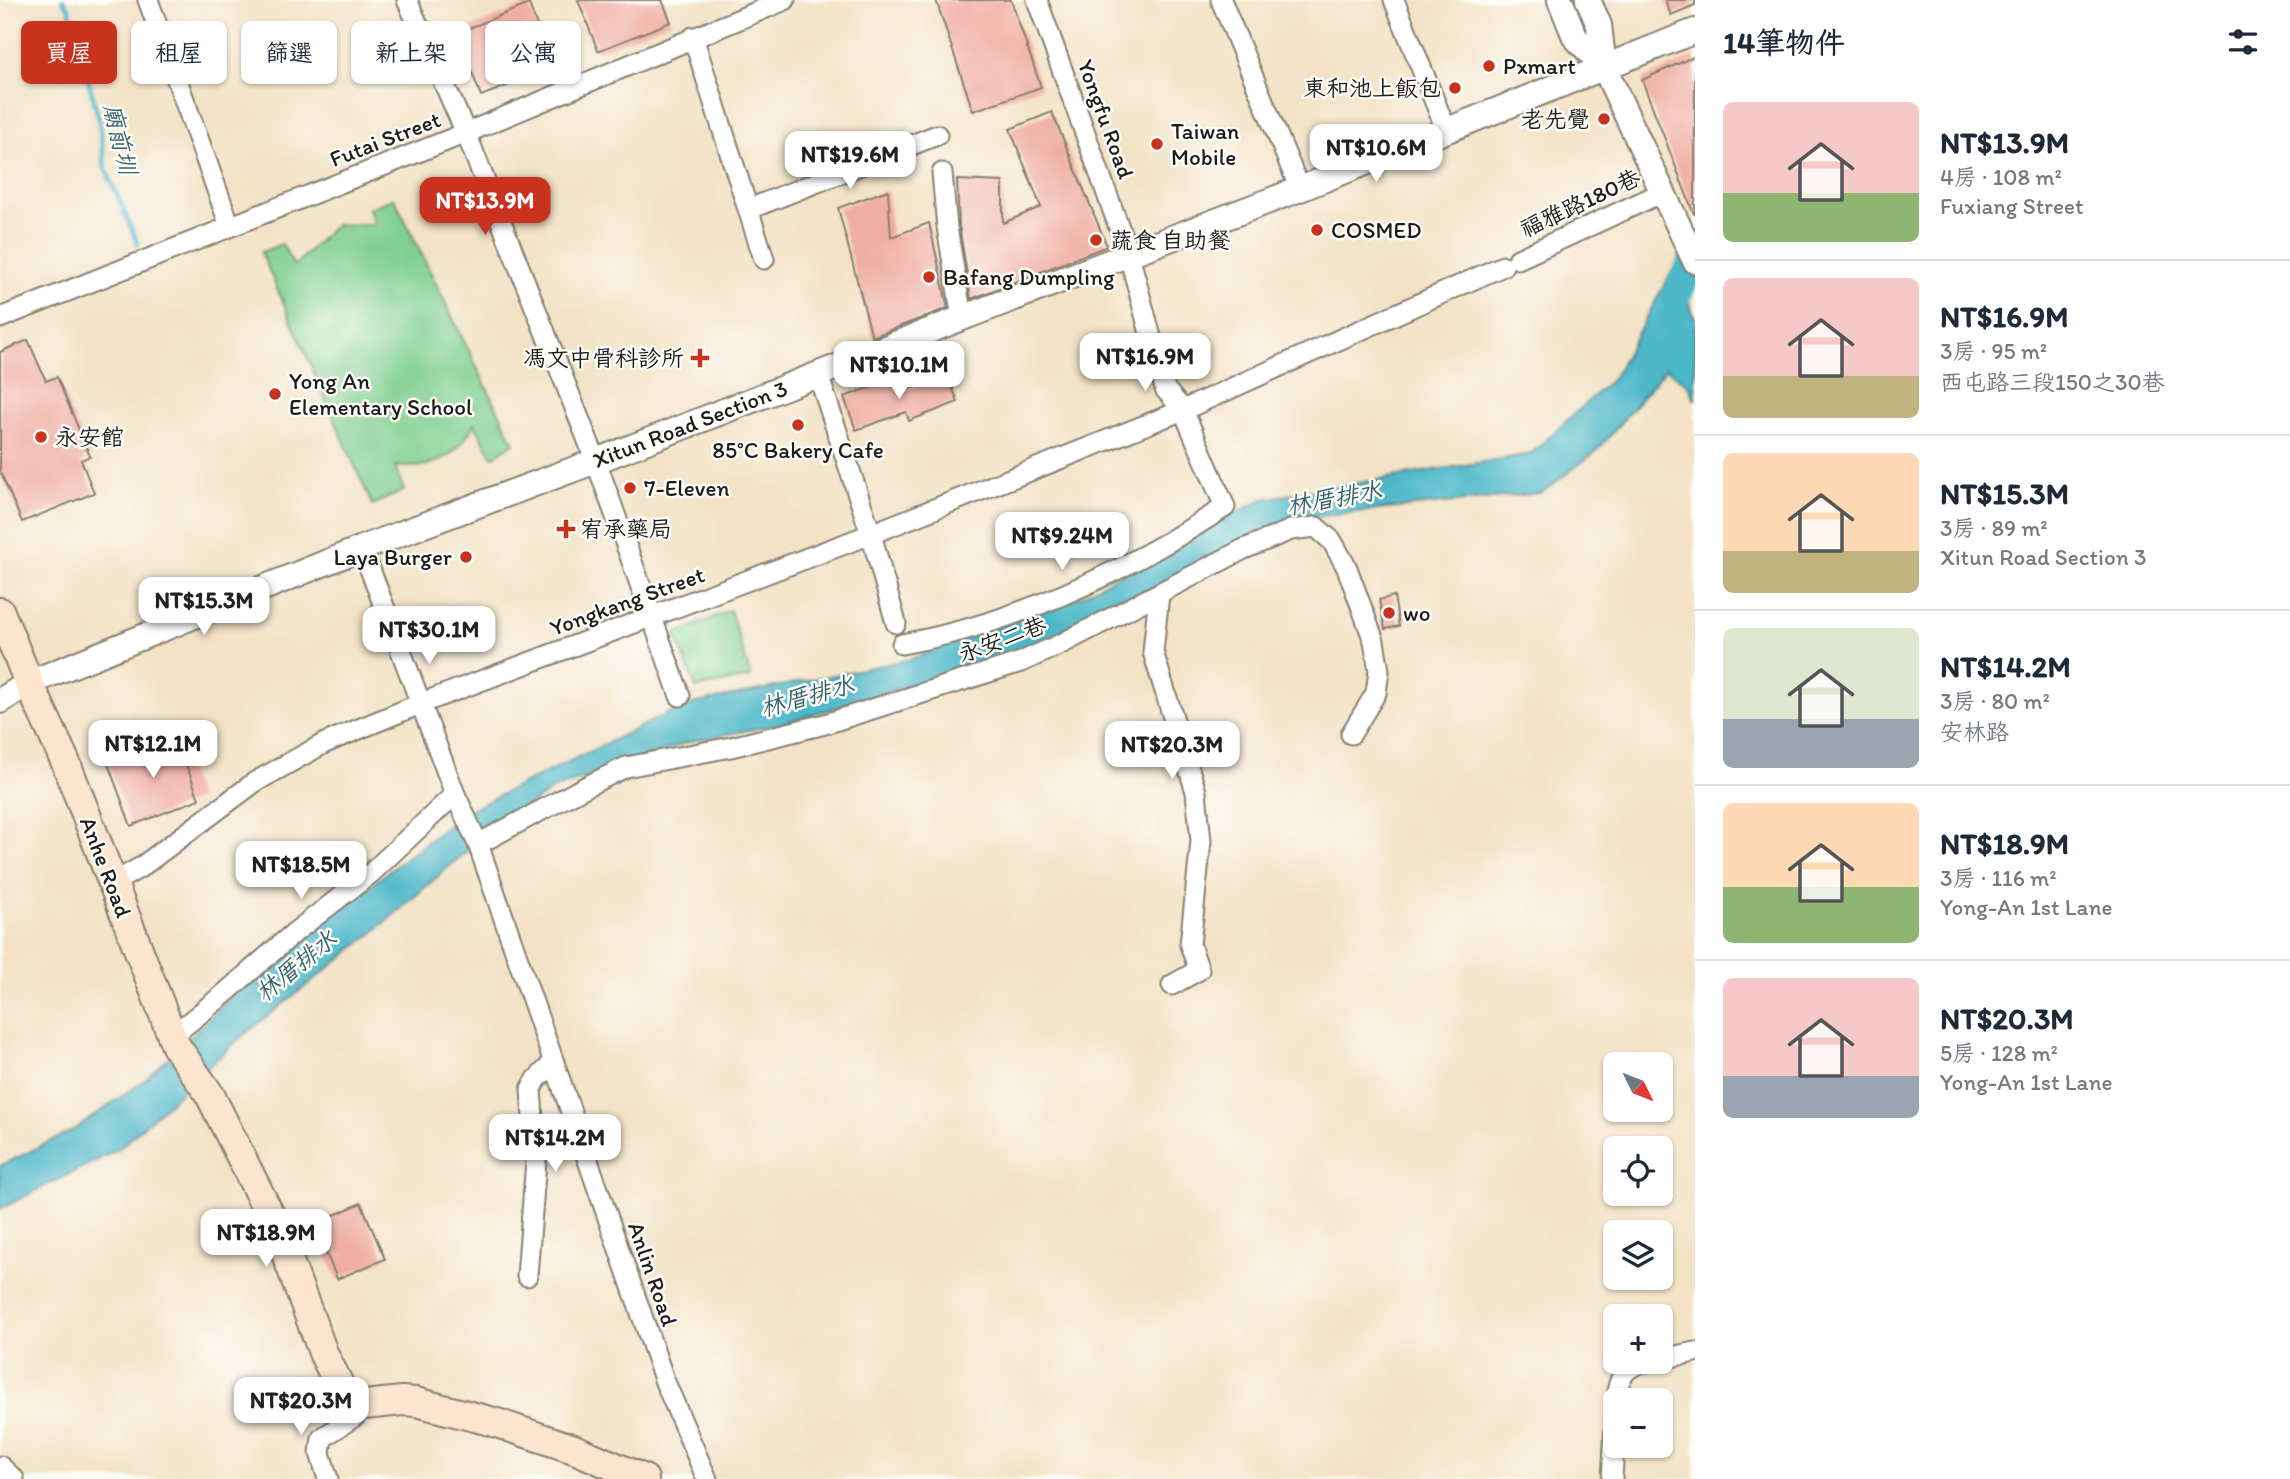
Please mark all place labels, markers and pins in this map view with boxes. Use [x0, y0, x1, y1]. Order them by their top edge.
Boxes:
place label: Pxmart [1503, 52, 1576, 80]
marker: Pxmart [1481, 58, 1497, 74]
place label: 東和池上飯包 [1303, 74, 1441, 102]
marker: 東和池上飯包 [1447, 80, 1463, 96]
place label: 老先覺 [1521, 105, 1590, 133]
marker: 老先覺 [1596, 111, 1612, 127]
place label: Taiwan Mobile [1171, 117, 1239, 171]
pin: NT$10.6M [1304, 124, 1448, 184]
pin: NT$19.6M [778, 132, 922, 191]
marker: Taiwan Mobile [1149, 136, 1165, 152]
pin: NT$13.9M [413, 177, 557, 237]
place label: COSMED [1331, 216, 1421, 244]
marker: COSMED [1309, 222, 1325, 238]
place label: 蔬食 自助餐 [1110, 226, 1230, 254]
marker: 蔬食 自助餐 [1088, 232, 1104, 248]
place label: Bafang Dumpling [943, 263, 1115, 291]
marker: Bafang Dumpling [921, 269, 937, 285]
pin: NT$16.9M [1073, 334, 1217, 393]
pin: NT$10.1M [827, 342, 971, 401]
place label: 馮文中骨科診所 [523, 344, 684, 372]
marker: 馮文中骨科診所 [690, 348, 710, 368]
place label: Yong An Elementary School [289, 367, 473, 421]
marker: Yong An Elementary School [267, 386, 283, 402]
marker: 85°C Bakery Cafe [790, 417, 806, 433]
place label: 永安館 [55, 423, 124, 451]
marker: 永安館 [33, 429, 49, 445]
place label: 85°C Bakery Cafe [712, 436, 884, 464]
place label: 7-Eleven [644, 474, 729, 502]
marker: 7-Eleven [622, 480, 638, 496]
pin: NT$9.24M [990, 512, 1134, 572]
place label: 宥承藥局 [580, 515, 672, 543]
marker: 宥承藥局 [558, 521, 574, 537]
place label: Laya Burger [333, 543, 452, 571]
marker: Laya Burger [458, 549, 474, 565]
pin: NT$15.3M [132, 578, 276, 637]
place label: wo [1403, 599, 1430, 627]
marker: wo [1381, 605, 1397, 621]
pin: NT$30.1M [357, 606, 501, 666]
pin: NT$12.1M [81, 720, 225, 780]
pin: NT$20.3M [1100, 722, 1244, 781]
pin: NT$18.5M [229, 842, 373, 901]
pin: NT$14.2M [483, 1114, 627, 1174]
pin: NT$18.9M [194, 1210, 338, 1269]
pin: NT$20.3M [229, 1378, 373, 1437]

